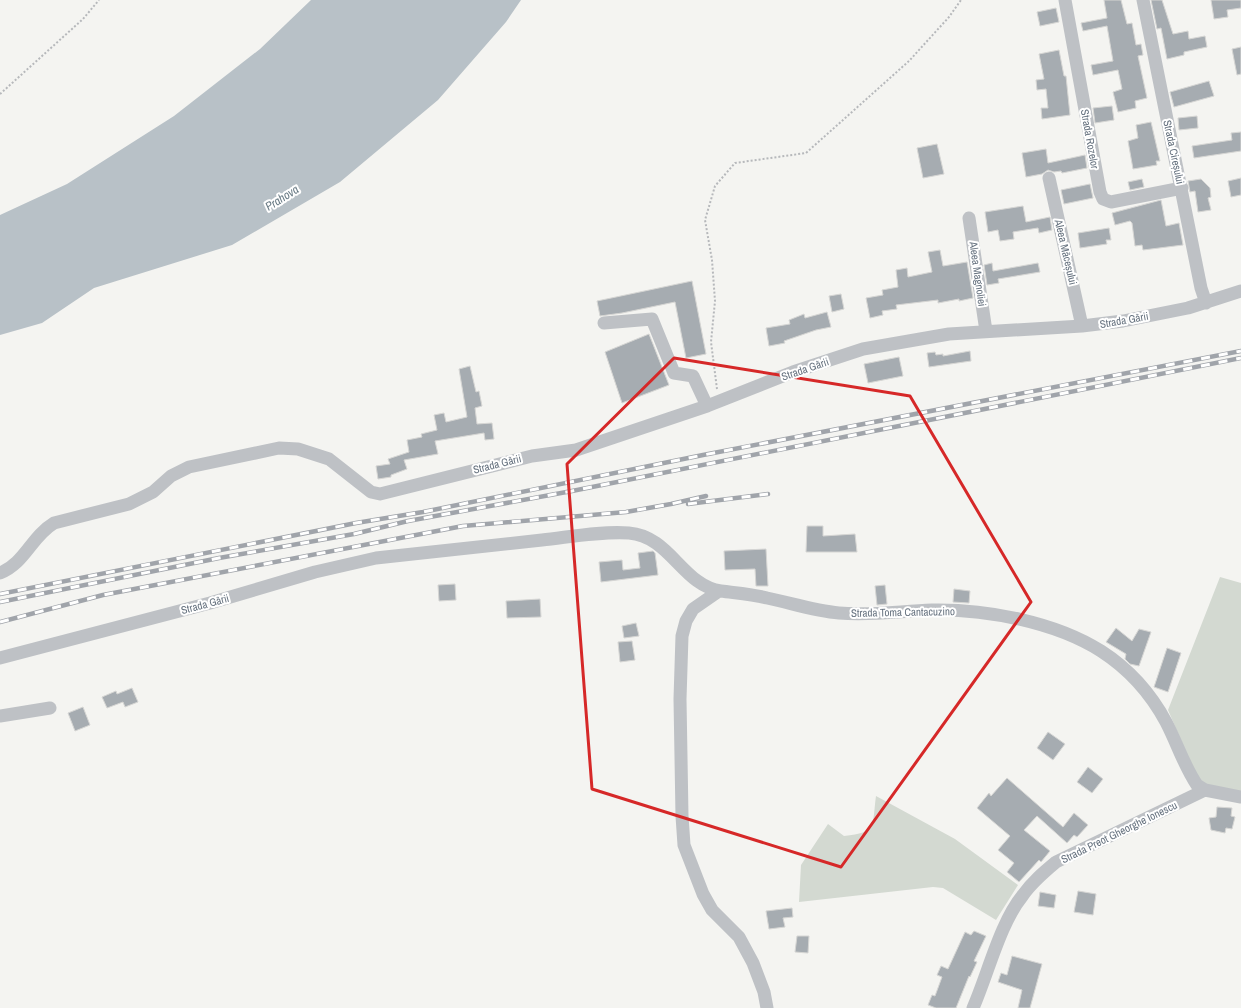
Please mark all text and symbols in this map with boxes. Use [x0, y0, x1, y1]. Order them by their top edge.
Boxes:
street label: Strada Rozelor [1078, 108, 1102, 170]
street label: Strada Cireșului [1160, 119, 1188, 185]
water label: Prahova [262, 181, 302, 214]
street label: Aleea Măceșului [1051, 217, 1080, 286]
street label: Aleea Magnoliei [966, 240, 989, 307]
street label: Strada Gării [1099, 309, 1149, 331]
street label: Strada Gării [779, 354, 831, 384]
street label: Strada Gării [471, 451, 523, 477]
street label: Strada Gării [179, 591, 231, 617]
street label: Strada Toma Cantacuzino [851, 604, 955, 620]
street label: Strada Preot Gheorghe Ionescu [1059, 798, 1179, 866]

